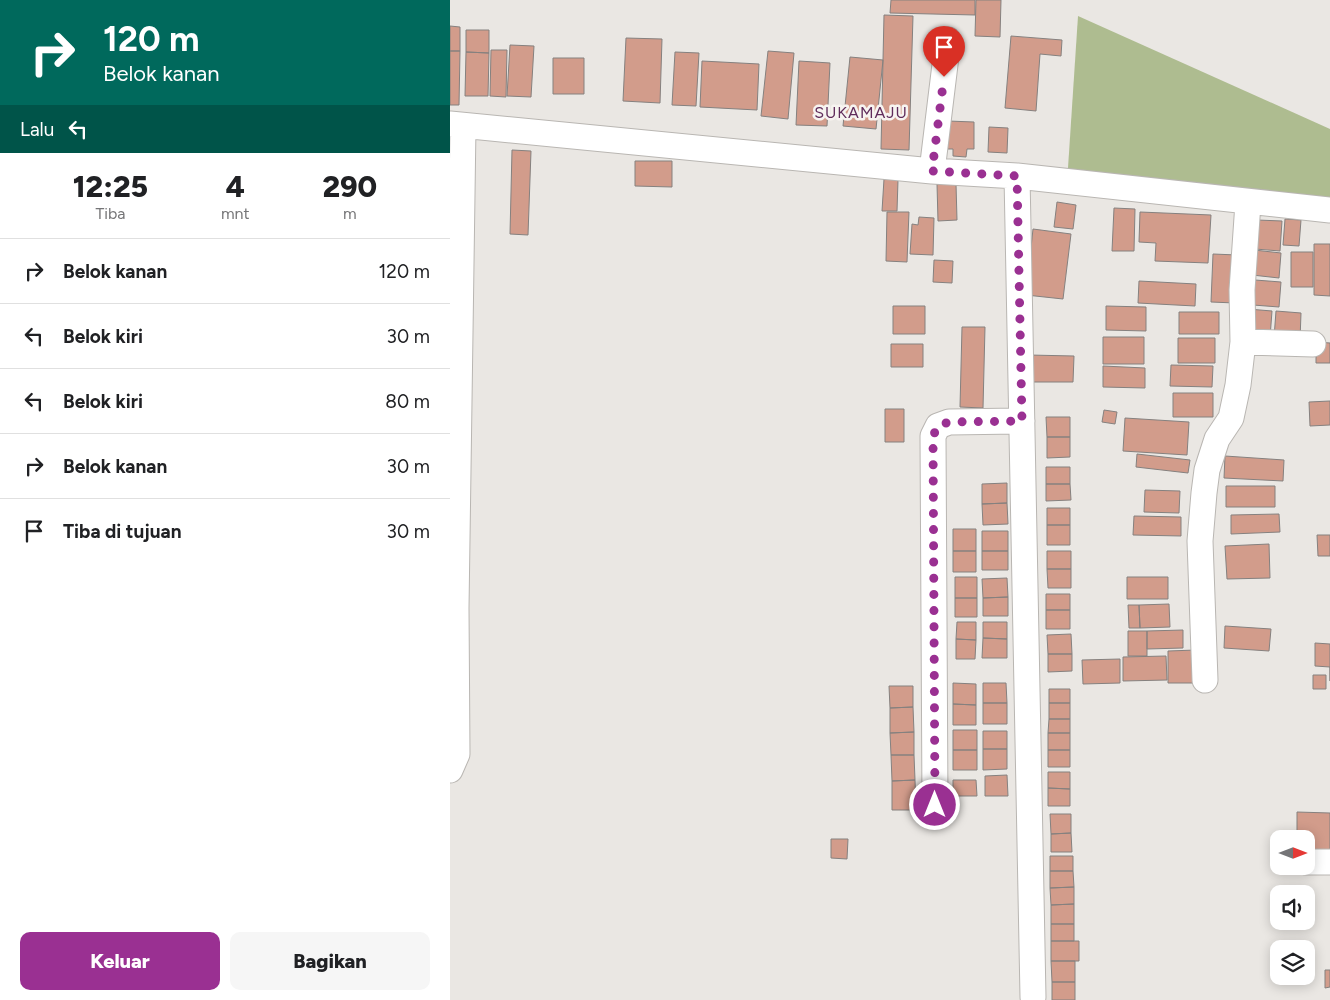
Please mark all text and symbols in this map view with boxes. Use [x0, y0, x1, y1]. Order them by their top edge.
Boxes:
text: 120 m [103, 18, 200, 60]
icon: right [20, 20, 85, 85]
pin [923, 26, 965, 77]
icon: arrive [930, 33, 958, 61]
text: Belok kanan [103, 60, 220, 87]
district label: SUKAMAJU [814, 103, 908, 122]
icon: left [64, 115, 92, 143]
text: Lalu [20, 118, 54, 141]
text: 12:25 [73, 168, 148, 205]
text: 4 [226, 168, 245, 205]
text: 290 [322, 168, 377, 205]
text: Tiba [95, 204, 126, 223]
text: mnt [221, 204, 250, 223]
text: m [343, 204, 357, 223]
icon: right [20, 257, 48, 285]
text: Belok kanan [63, 260, 167, 283]
text: 120 m [378, 260, 430, 283]
icon: left [20, 322, 48, 350]
text: Belok kiri [63, 325, 143, 348]
text: 30 m [387, 325, 430, 348]
icon: left [20, 387, 48, 415]
text: Belok kiri [63, 390, 143, 413]
text: 80 m [385, 390, 430, 413]
icon: right [20, 452, 48, 480]
text: Belok kanan [63, 455, 167, 478]
text: 30 m [387, 455, 430, 478]
icon: arrive [20, 517, 48, 545]
text: Tiba di tujuan [63, 520, 182, 543]
text: 30 m [387, 520, 430, 543]
position arrow [908, 778, 960, 830]
north arrow [1270, 830, 1315, 875]
map controls [1270, 830, 1315, 985]
button: sound [1270, 885, 1315, 930]
button: Keluar [20, 932, 220, 990]
button: Bagikan [230, 932, 430, 990]
button: layers [1270, 940, 1315, 985]

